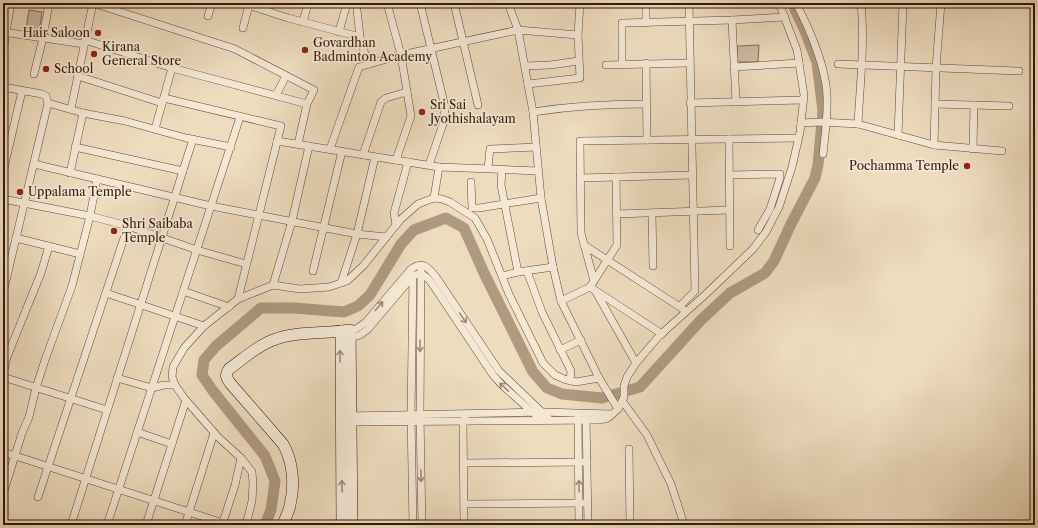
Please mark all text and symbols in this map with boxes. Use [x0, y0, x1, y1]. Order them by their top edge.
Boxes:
place label: Hair Saloon [23, 25, 90, 40]
marker: Hair Saloon [93, 28, 103, 38]
place label: Govardhan Badminton Academy [313, 35, 432, 64]
place label: Kirana General Store [102, 39, 181, 68]
marker: Govardhan Badminton Academy [300, 45, 310, 55]
marker: Kirana General Store [89, 49, 99, 59]
place label: School [54, 61, 94, 76]
marker: School [41, 64, 51, 74]
place label: Sri Sai Jyothishalayam [428, 97, 516, 126]
marker: Sri Sai Jyothishalayam [417, 107, 427, 117]
place label: Pochamma Temple [849, 158, 959, 173]
marker: Pochamma Temple [962, 161, 972, 171]
place label: Uppalama Temple [28, 184, 132, 199]
marker: Uppalama Temple [15, 187, 25, 197]
place label: Shri Saibaba Temple [122, 216, 194, 245]
marker: Shri Saibaba Temple [109, 226, 119, 236]
one-way arrow [374, 301, 383, 312]
one-way arrow [460, 312, 468, 324]
one-way arrow [416, 339, 424, 352]
one-way arrow [336, 350, 344, 363]
one-way arrow [499, 382, 509, 392]
one-way arrow [417, 469, 425, 482]
one-way arrow [338, 480, 346, 493]
one-way arrow [575, 480, 583, 493]

